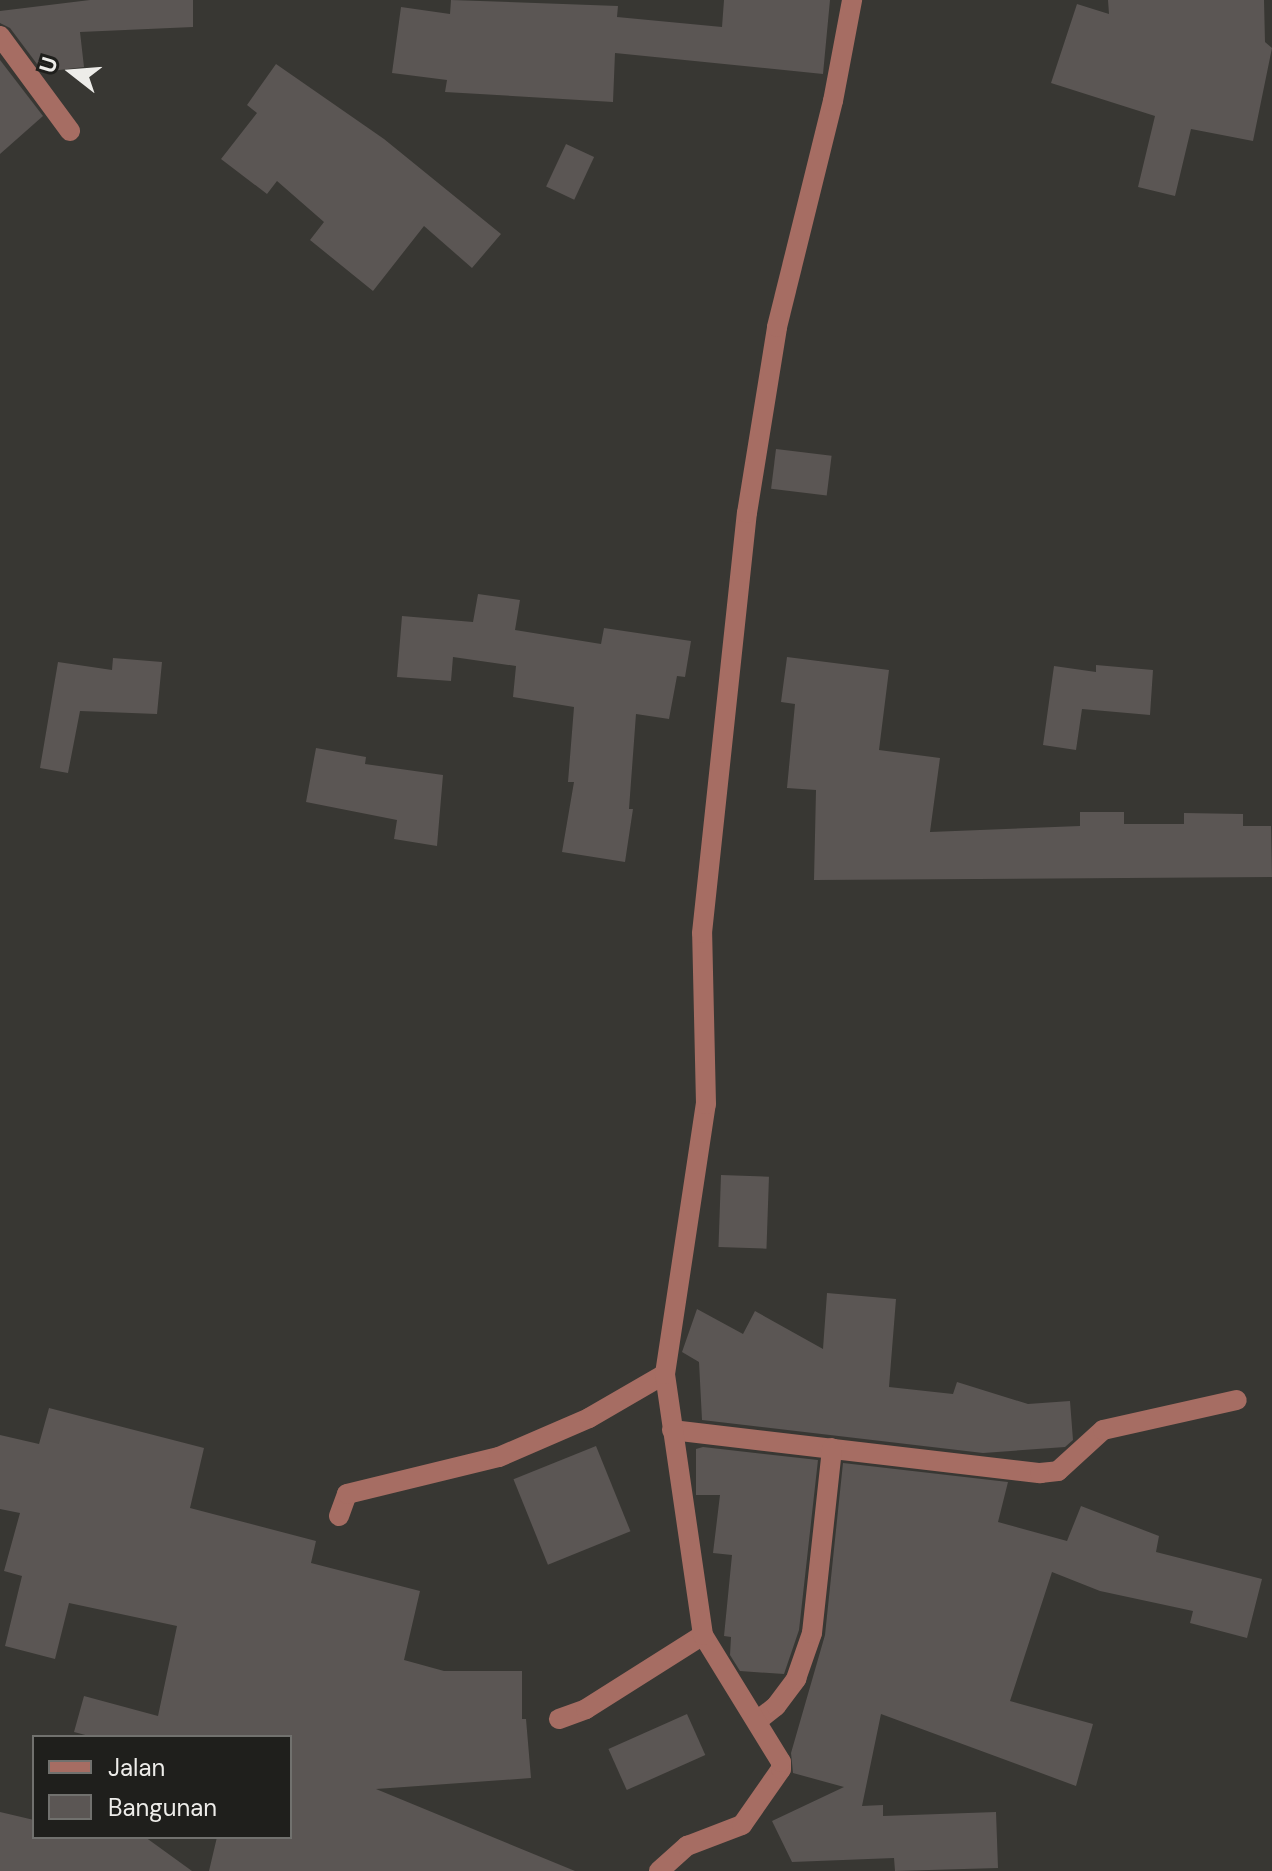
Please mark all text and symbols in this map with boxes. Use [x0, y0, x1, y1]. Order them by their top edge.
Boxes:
north arrow [32, 32, 112, 112]
text: U [32, 53, 65, 76]
legend [32, 1735, 292, 1839]
text: Jalan [108, 1752, 165, 1783]
text: Bangunan [108, 1792, 217, 1823]

